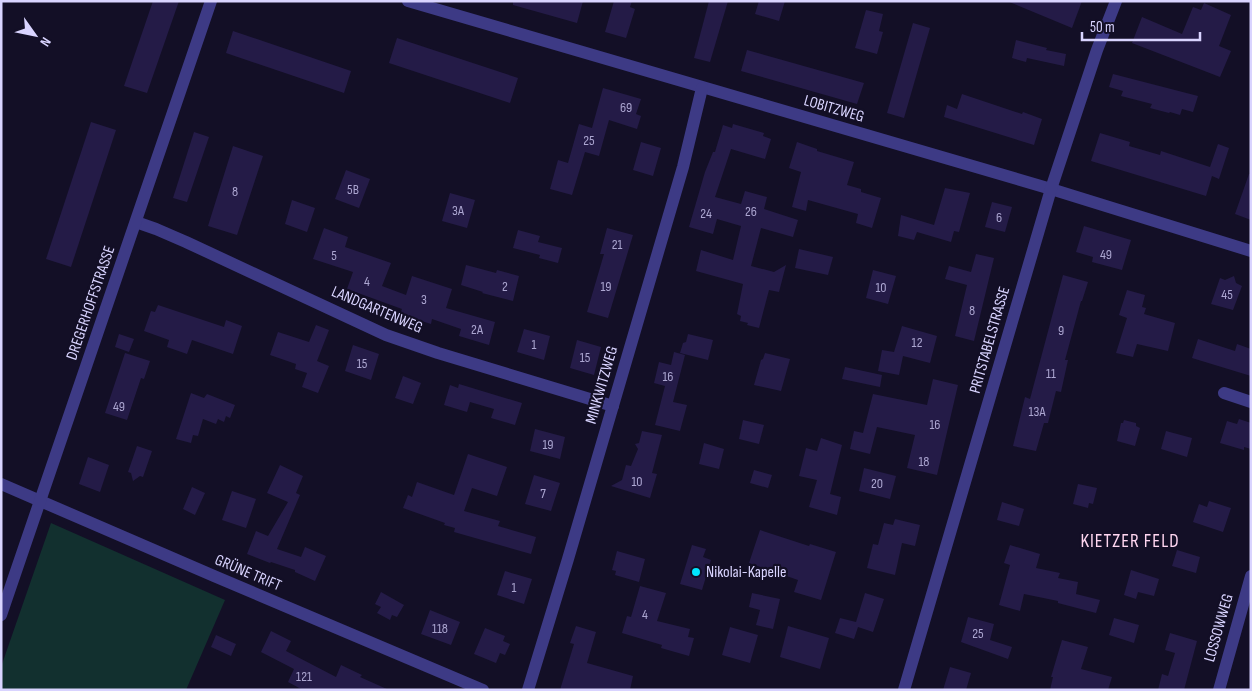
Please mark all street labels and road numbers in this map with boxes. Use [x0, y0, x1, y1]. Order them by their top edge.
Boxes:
street label: LOBITZWEG [802, 91, 866, 127]
street label: DREGERHOFFSTRASSE [63, 243, 119, 363]
street label: LANDGARTENWEG [329, 282, 425, 338]
street label: PRITSTABELSTRASSE [966, 284, 1014, 396]
street label: MINKWITZWEG [582, 344, 622, 426]
street label: GRÜNE TRIFT [212, 550, 285, 596]
street label: LOSSOWWEG [1200, 592, 1238, 664]

